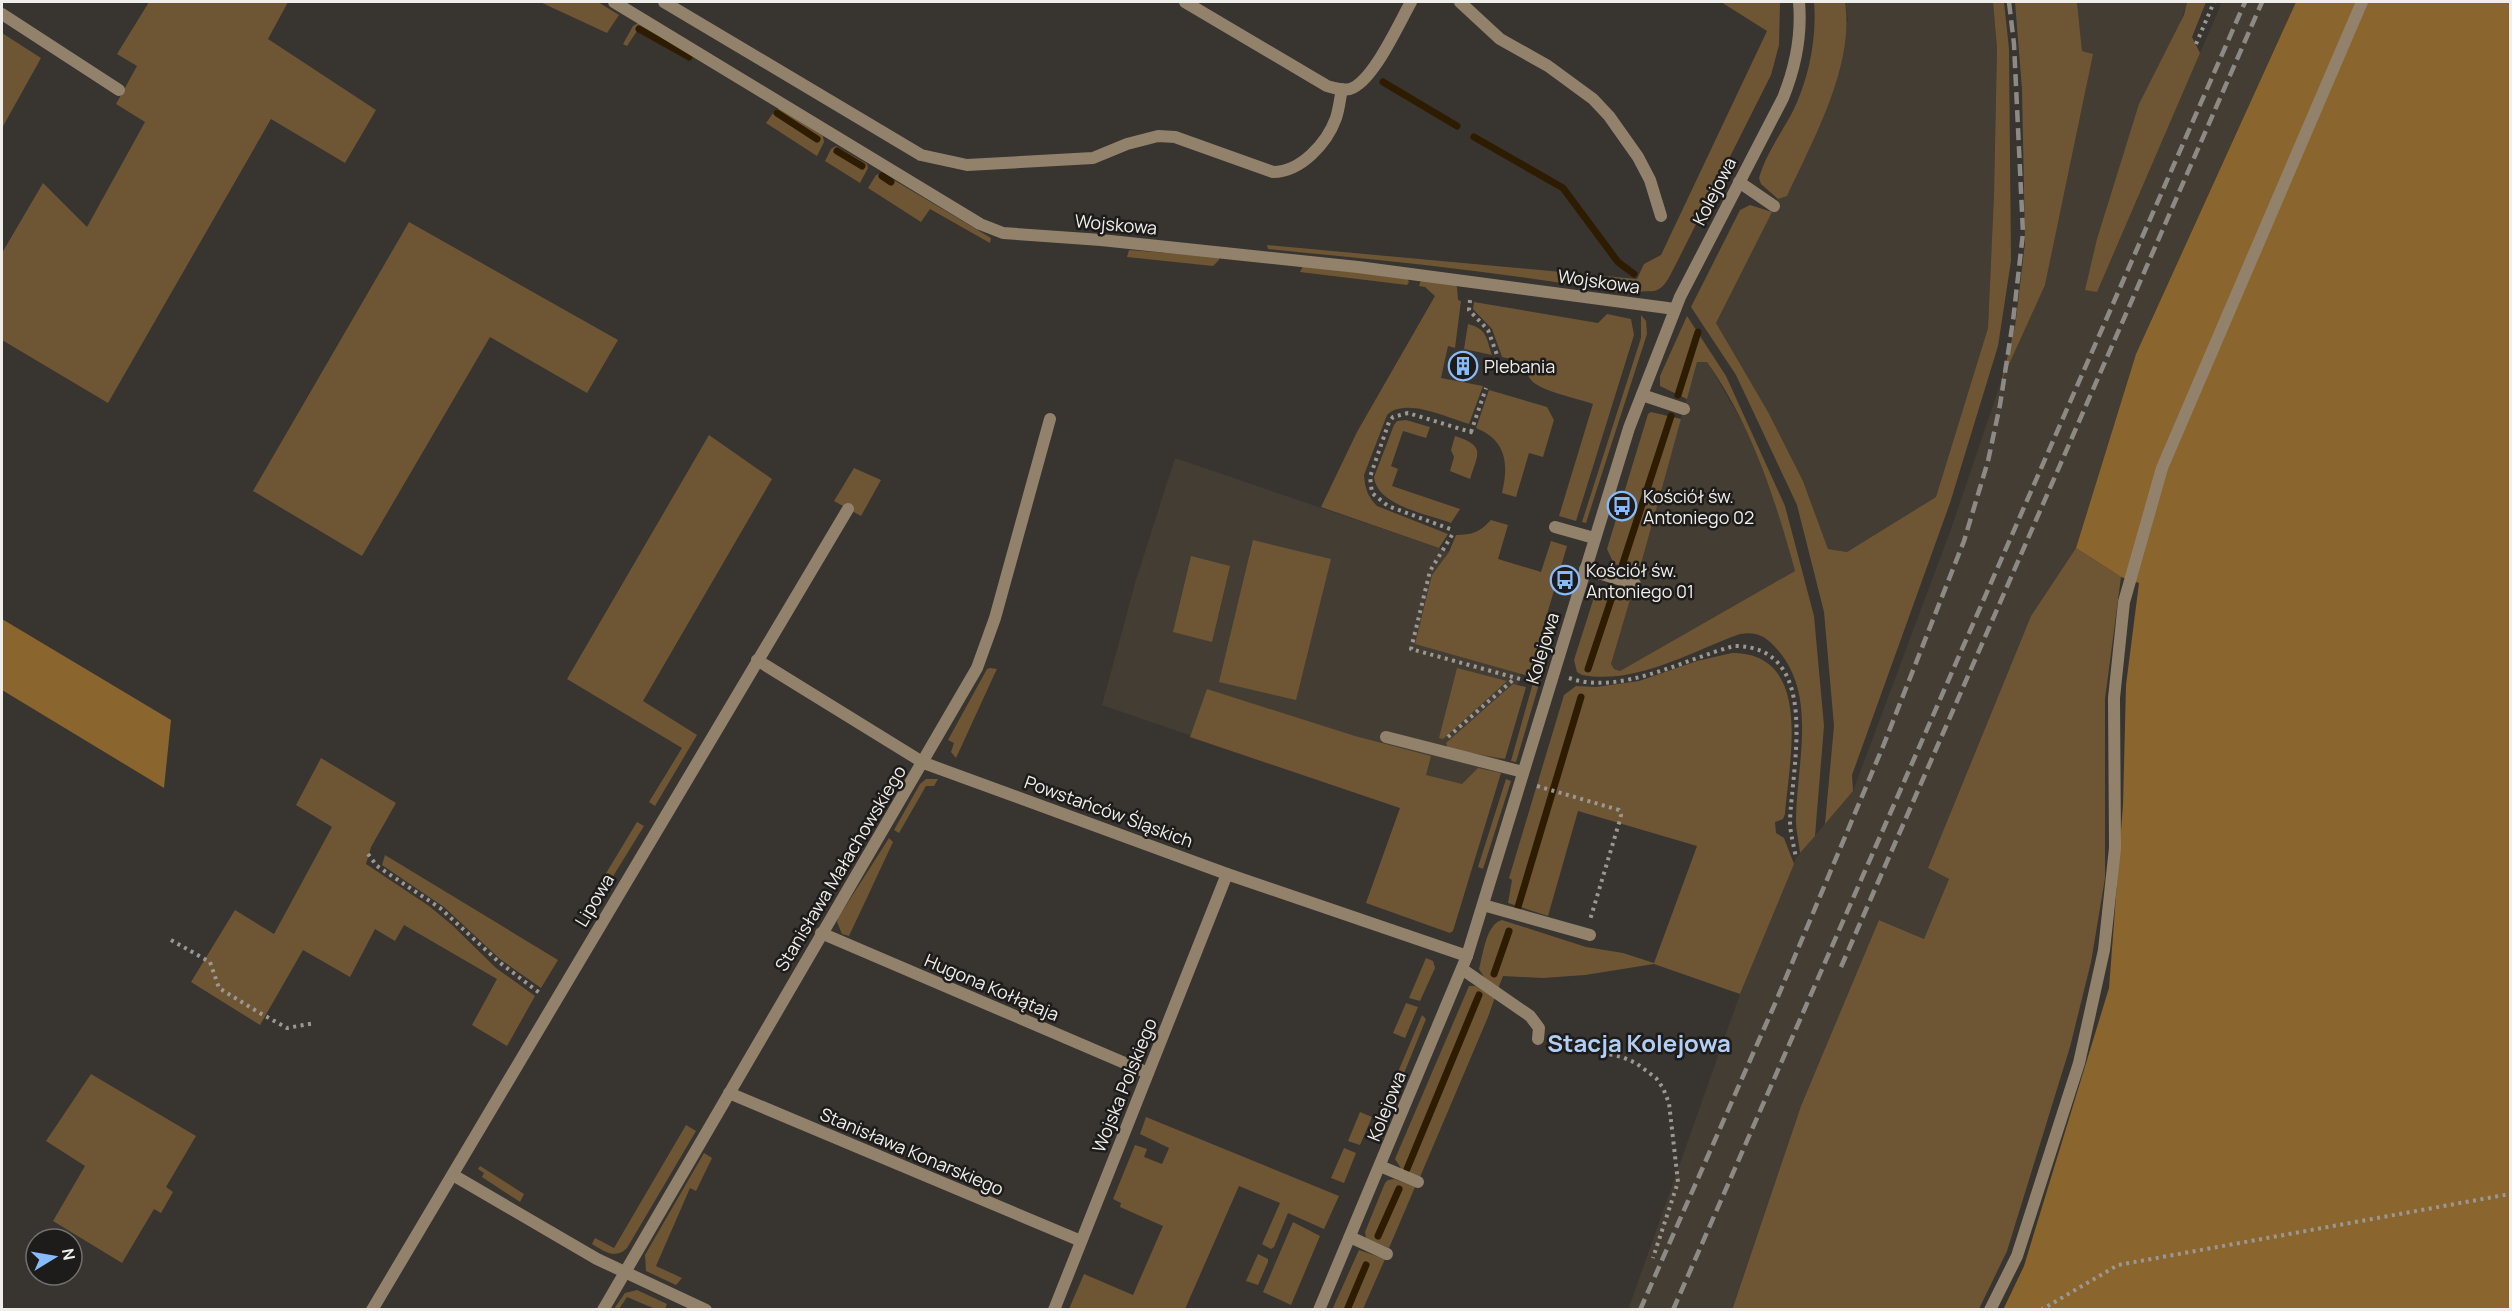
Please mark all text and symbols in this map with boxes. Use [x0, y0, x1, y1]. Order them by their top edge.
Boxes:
street label: Kolejowa [1687, 153, 1741, 229]
street label: Wojskowa [1074, 208, 1158, 240]
street label: Wojskowa [1556, 263, 1642, 299]
building icon: Plebania [1447, 350, 1479, 382]
place label: Plebania [1484, 354, 1555, 378]
place label: Kościół św. Antoniego 02 [1643, 484, 1754, 529]
bus stop icon: Kościół św. Antoniego 02 [1606, 490, 1638, 522]
place label: Kościół św. Antoniego 01 [1586, 558, 1694, 603]
bus stop icon: Kościół św. Antoniego 01 [1549, 564, 1581, 596]
street label: Kolejowa [1520, 609, 1564, 687]
street label: Stanisława Małachowskiego [769, 761, 911, 975]
street label: Powstańców Śląskich [1021, 769, 1197, 853]
street label: Lipowa [569, 869, 619, 931]
street label: Hugona Kołłątaja [921, 948, 1063, 1026]
street label: Wojska Polskiego [1086, 1014, 1162, 1156]
district label: Stacja Kolejowa [1547, 1026, 1731, 1059]
street label: Kolejowa [1361, 1067, 1411, 1145]
street label: Stanisława Konarskiego [816, 1101, 1008, 1201]
north arrow [24, 1227, 84, 1287]
text: N [57, 1246, 81, 1262]

